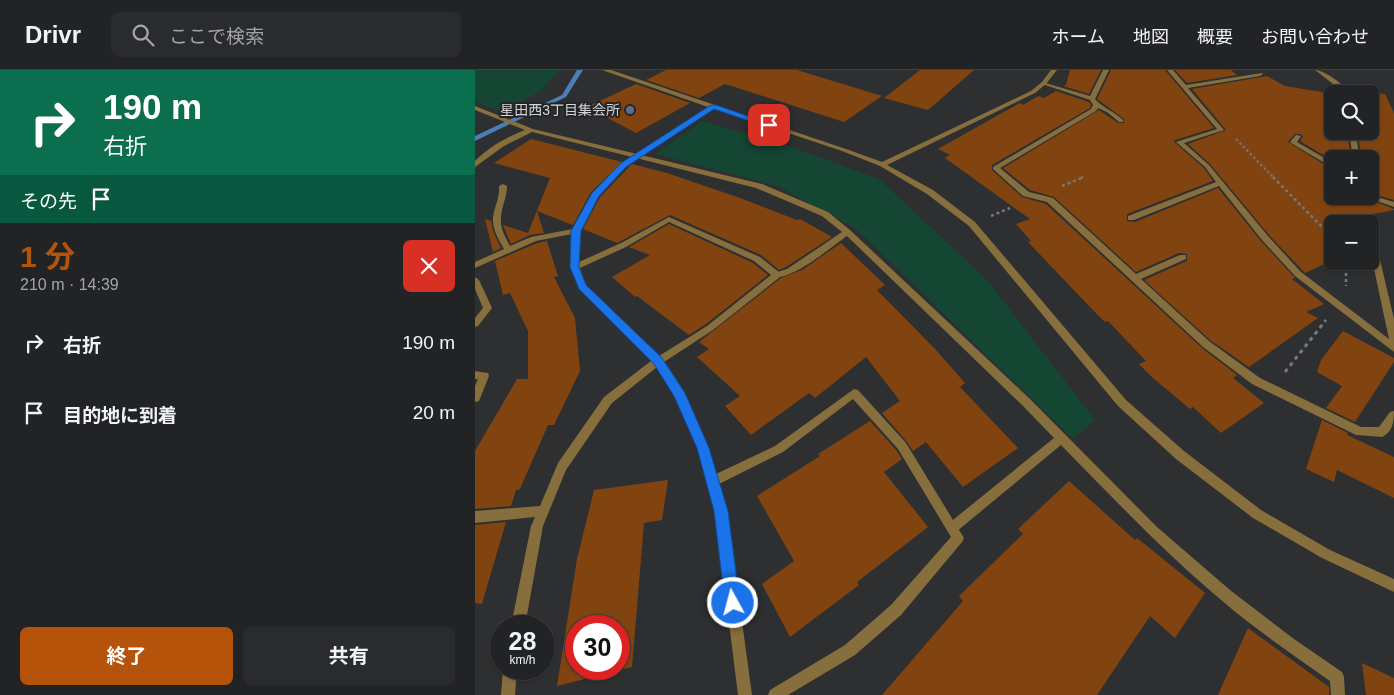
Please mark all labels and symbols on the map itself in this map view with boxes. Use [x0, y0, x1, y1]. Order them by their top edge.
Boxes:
place label: 星田西3丁目集会所 [500, 102, 620, 118]
marker: 星田西3丁目集会所 [624, 104, 636, 116]
pin [748, 104, 790, 146]
position arrow [706, 576, 758, 628]
speed limit sign: 30 [565, 615, 630, 680]

